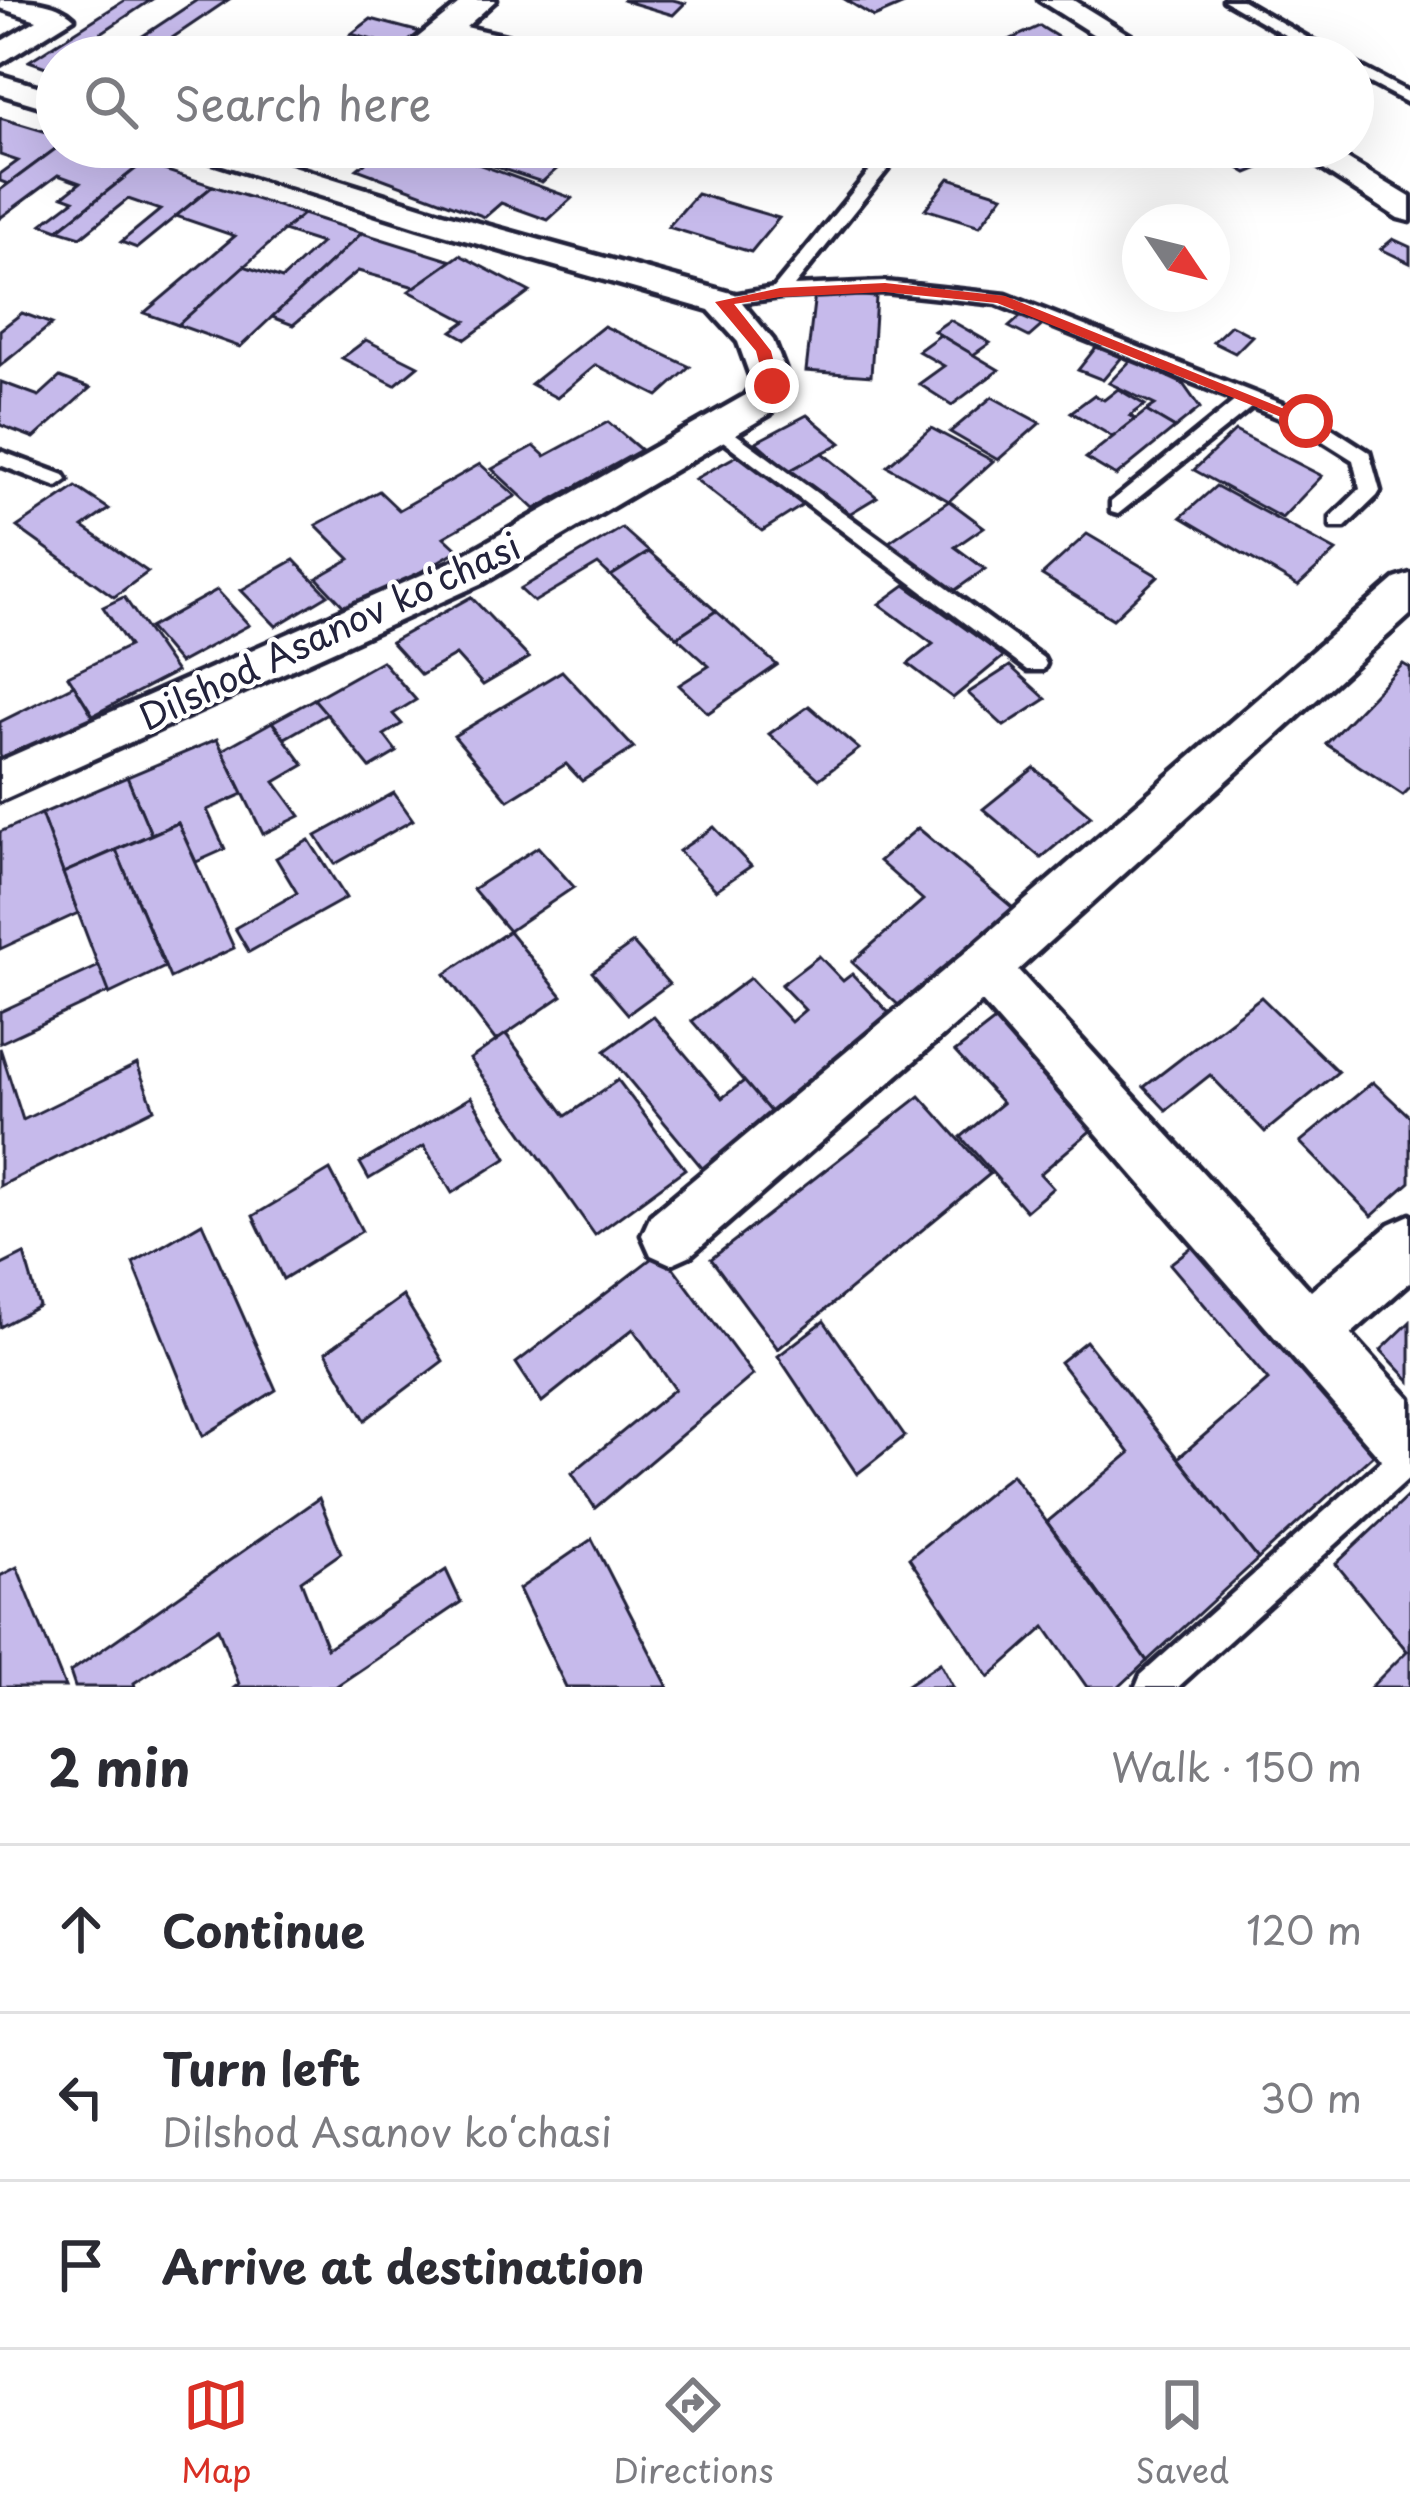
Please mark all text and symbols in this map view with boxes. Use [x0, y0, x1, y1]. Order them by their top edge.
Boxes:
search box [36, 36, 1374, 168]
text: Search here [174, 68, 431, 136]
icon: search [78, 69, 144, 135]
north arrow [1122, 204, 1230, 312]
route end [745, 359, 799, 413]
route start [1279, 394, 1333, 448]
street label: Dilshod Asanov koʻchasi [129, 518, 529, 742]
text: 2 min [48, 1727, 190, 1804]
text: Walk · 150 m [1111, 1736, 1362, 1795]
text: Continue [162, 1895, 365, 1963]
icon: ahead [48, 1896, 114, 1962]
text: 120 m [1246, 1899, 1362, 1958]
text: Turn left [162, 2033, 361, 2101]
icon: left [48, 2064, 114, 2130]
text: 30 m [1259, 2067, 1362, 2126]
text: Dilshod Asanov koʻchasi [162, 2101, 612, 2160]
text: Arrive at destination [162, 2231, 645, 2299]
icon: arrive [48, 2232, 114, 2298]
tab: Map [181, 2372, 251, 2494]
tab: Directions [613, 2372, 774, 2494]
tab: Saved [1135, 2372, 1229, 2494]

